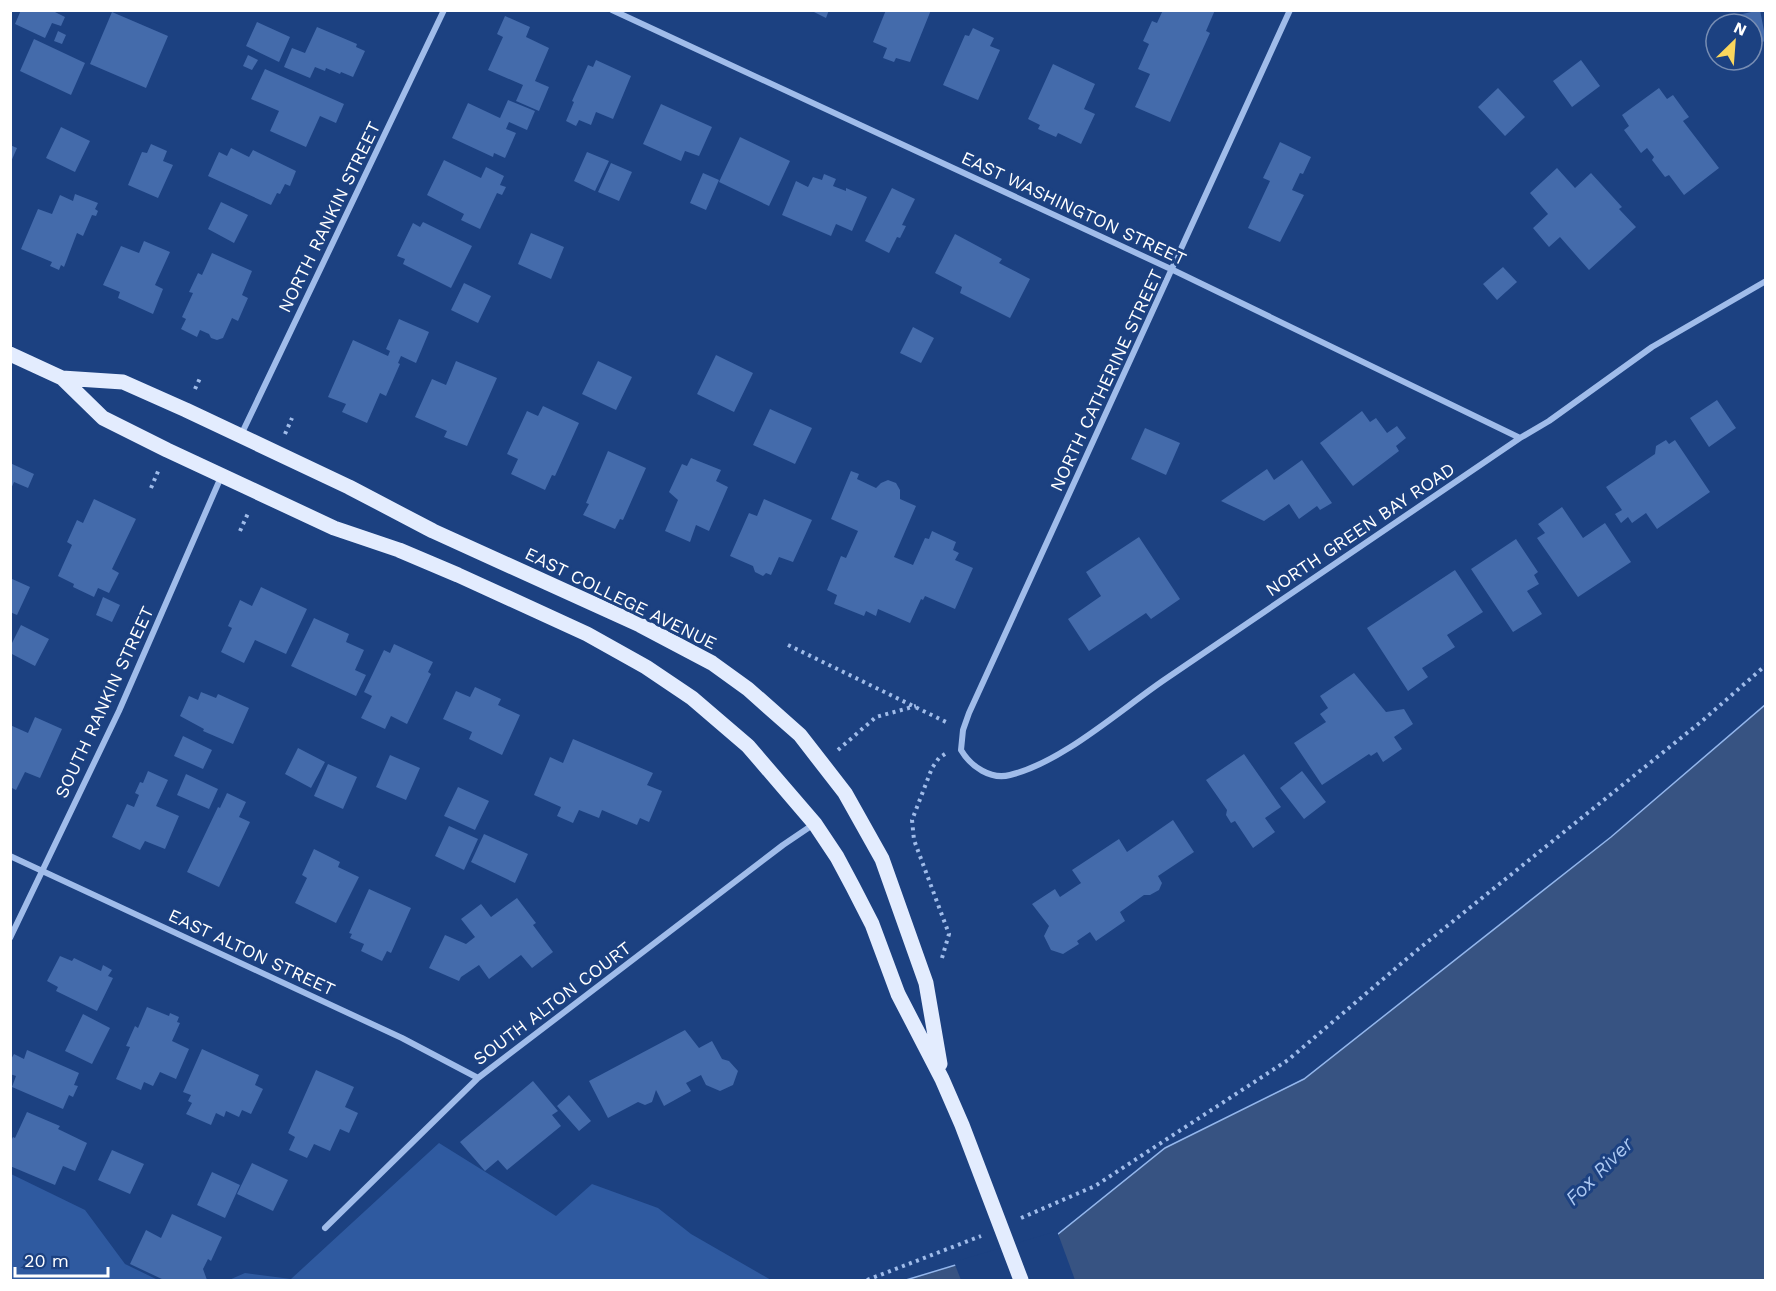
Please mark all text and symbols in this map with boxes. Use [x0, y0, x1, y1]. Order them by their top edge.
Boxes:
north arrow [1704, 12, 1764, 72]
text: N [1731, 18, 1750, 40]
street label: NORTH RANKIN STREET [274, 118, 384, 316]
street label: EAST WASHINGTON STREET [958, 147, 1190, 269]
street label: NORTH CATHERINE STREET [1045, 266, 1167, 494]
street label: NORTH GREEN BAY ROAD [1261, 458, 1459, 600]
street label: EAST COLLEGE AVENUE [522, 542, 720, 654]
street label: SOUTH RANKIN STREET [50, 603, 158, 801]
street label: EAST ALTON STREET [165, 904, 339, 1000]
street label: SOUTH ALTON COURT [469, 937, 635, 1069]
water label: Fox River [1560, 1131, 1639, 1210]
scale bar [15, 1240, 108, 1278]
text: 20 m [24, 1250, 69, 1271]

